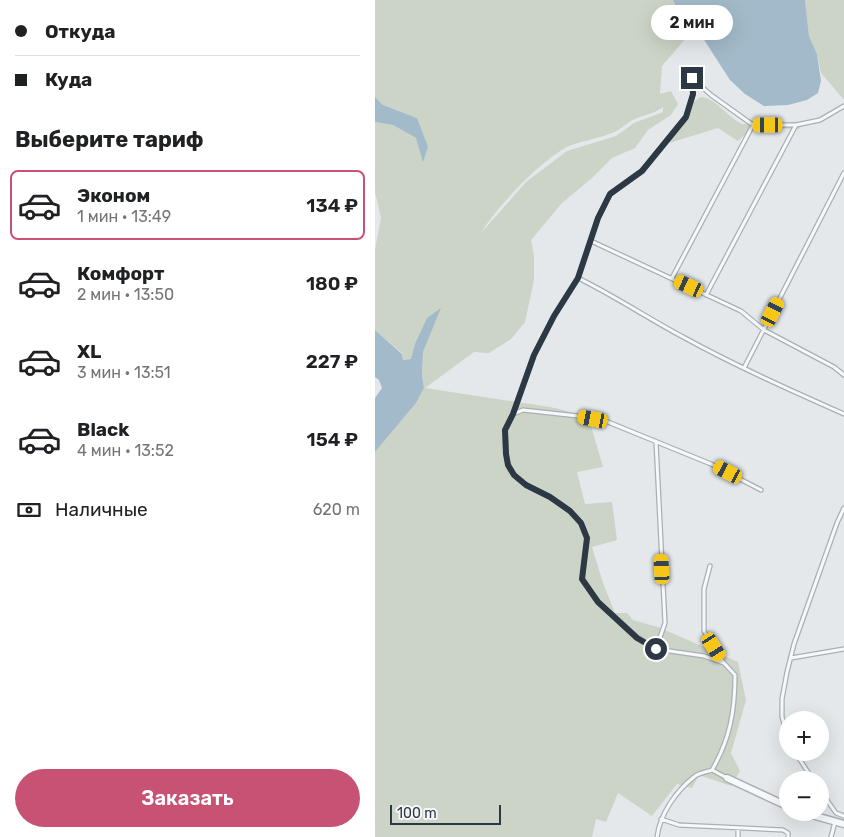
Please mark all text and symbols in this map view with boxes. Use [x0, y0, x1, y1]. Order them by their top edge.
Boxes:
callout: 2 мин [651, 5, 733, 40]
text: 2 мин [669, 13, 715, 32]
text: Откуда [45, 20, 115, 43]
route end [681, 67, 703, 89]
text: Куда [45, 68, 92, 91]
car [753, 118, 783, 133]
text: Выберите тариф [15, 126, 204, 153]
icon: car [17, 183, 62, 228]
text: Эконом [77, 184, 150, 207]
text: 134 ₽ [306, 194, 358, 217]
text: 1 мин · 13:49 [77, 207, 171, 226]
icon: car [17, 261, 62, 306]
text: Комфорт [77, 262, 164, 285]
text: 180 ₽ [306, 272, 358, 295]
car [672, 273, 705, 299]
text: 2 мин · 13:50 [77, 285, 174, 304]
car [759, 295, 786, 329]
icon: car [17, 339, 62, 384]
text: XL [77, 340, 101, 363]
text: 227 ₽ [306, 350, 358, 373]
text: 3 мин · 13:51 [77, 363, 171, 382]
car [576, 409, 609, 429]
icon: car [17, 417, 62, 462]
text: Black [77, 418, 129, 441]
text: 154 ₽ [307, 428, 358, 451]
text: 4 мин · 13:52 [77, 441, 174, 460]
car [711, 459, 744, 485]
icon: cash [15, 496, 43, 524]
text: Наличные [55, 498, 148, 521]
text: 620 m [313, 500, 360, 519]
car [653, 554, 670, 584]
car [699, 630, 728, 664]
route start [645, 638, 667, 660]
map controls [779, 711, 829, 821]
button: + [779, 711, 829, 761]
button: Заказать [15, 769, 360, 827]
button: − [779, 771, 829, 821]
scale bar [390, 802, 501, 825]
text: 100 m [397, 805, 437, 822]

